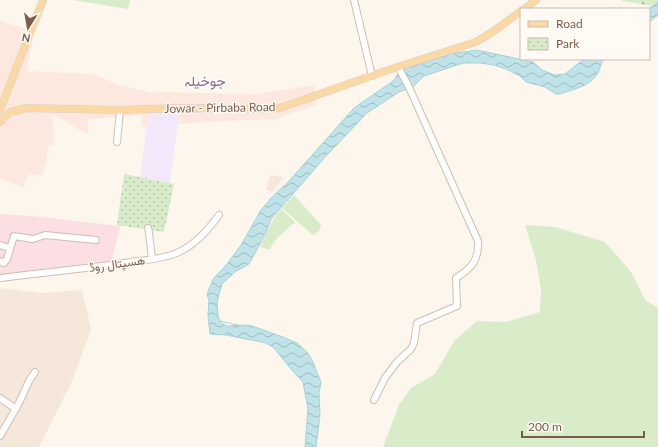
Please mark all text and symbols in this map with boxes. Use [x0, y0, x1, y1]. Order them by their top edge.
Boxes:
north arrow [8, 8, 48, 48]
legend [520, 8, 650, 60]
text: Road [556, 16, 583, 31]
text: N [21, 31, 31, 45]
text: Park [556, 36, 580, 51]
district label: جوخیلہ [184, 72, 226, 90]
street label: Jowar - Pirbaba Road [164, 99, 276, 116]
street label: ھسپتال روڈ [88, 252, 146, 276]
scale bar [522, 413, 644, 439]
text: 200 m [528, 419, 562, 434]

